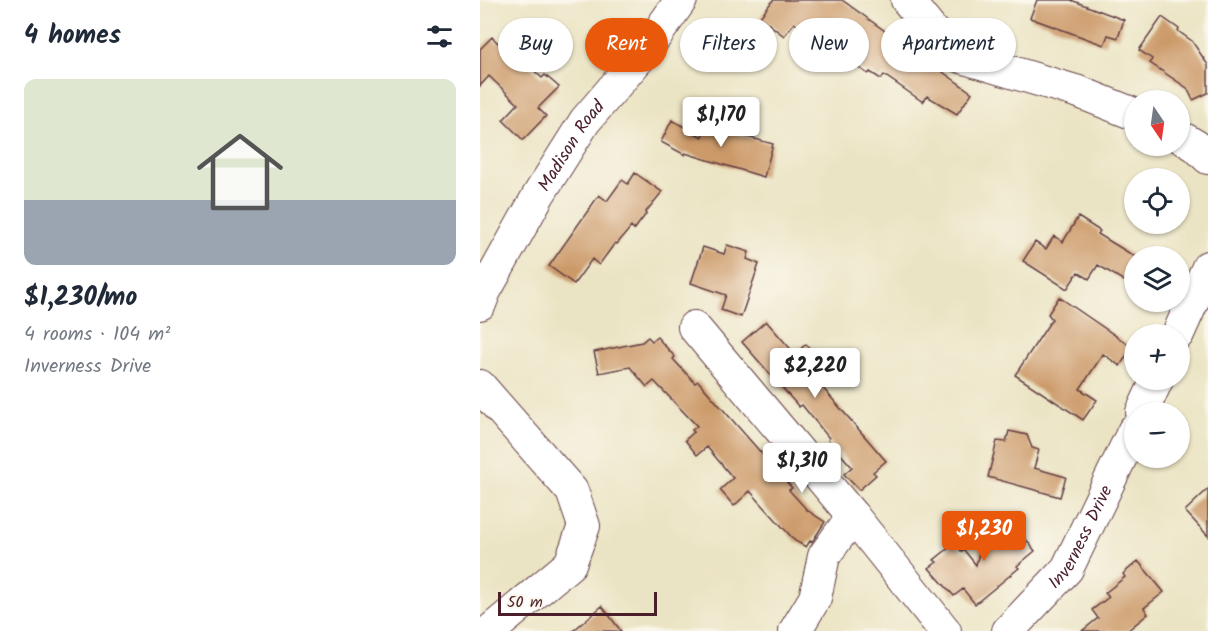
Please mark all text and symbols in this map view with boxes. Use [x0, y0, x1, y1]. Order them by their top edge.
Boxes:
text: 4 homes [24, 15, 121, 57]
chip: Buy [498, 18, 573, 72]
chip: Rent [585, 18, 668, 72]
chip: Filters [680, 18, 777, 72]
chip: New [789, 18, 869, 72]
chip: Apartment [881, 18, 1016, 72]
icon: filters [423, 20, 456, 53]
north arrow [1124, 90, 1190, 156]
map controls [1124, 90, 1190, 468]
street label: Madison Road [531, 93, 614, 198]
pin: $1,170 [672, 97, 770, 148]
text: $1,170 [697, 100, 745, 132]
icon: home [186, 118, 294, 226]
button: locate [1124, 168, 1190, 234]
button: layers [1124, 246, 1190, 312]
text: $1,230/mo [24, 277, 137, 319]
text: 4 rooms · 104 m² [24, 319, 170, 351]
button: + [1124, 324, 1190, 390]
pin: $2,220 [766, 348, 864, 399]
text: Inverness Drive [24, 351, 151, 383]
text: $2,220 [784, 351, 846, 383]
button: − [1124, 402, 1190, 468]
pin: $1,310 [753, 443, 851, 494]
text: $1,310 [777, 446, 827, 478]
street label: Inverness Drive [1042, 481, 1121, 597]
pin: $1,230 [935, 511, 1033, 562]
text: $1,230 [956, 514, 1012, 546]
scale bar [498, 589, 657, 616]
text: 50 m [507, 590, 543, 615]

